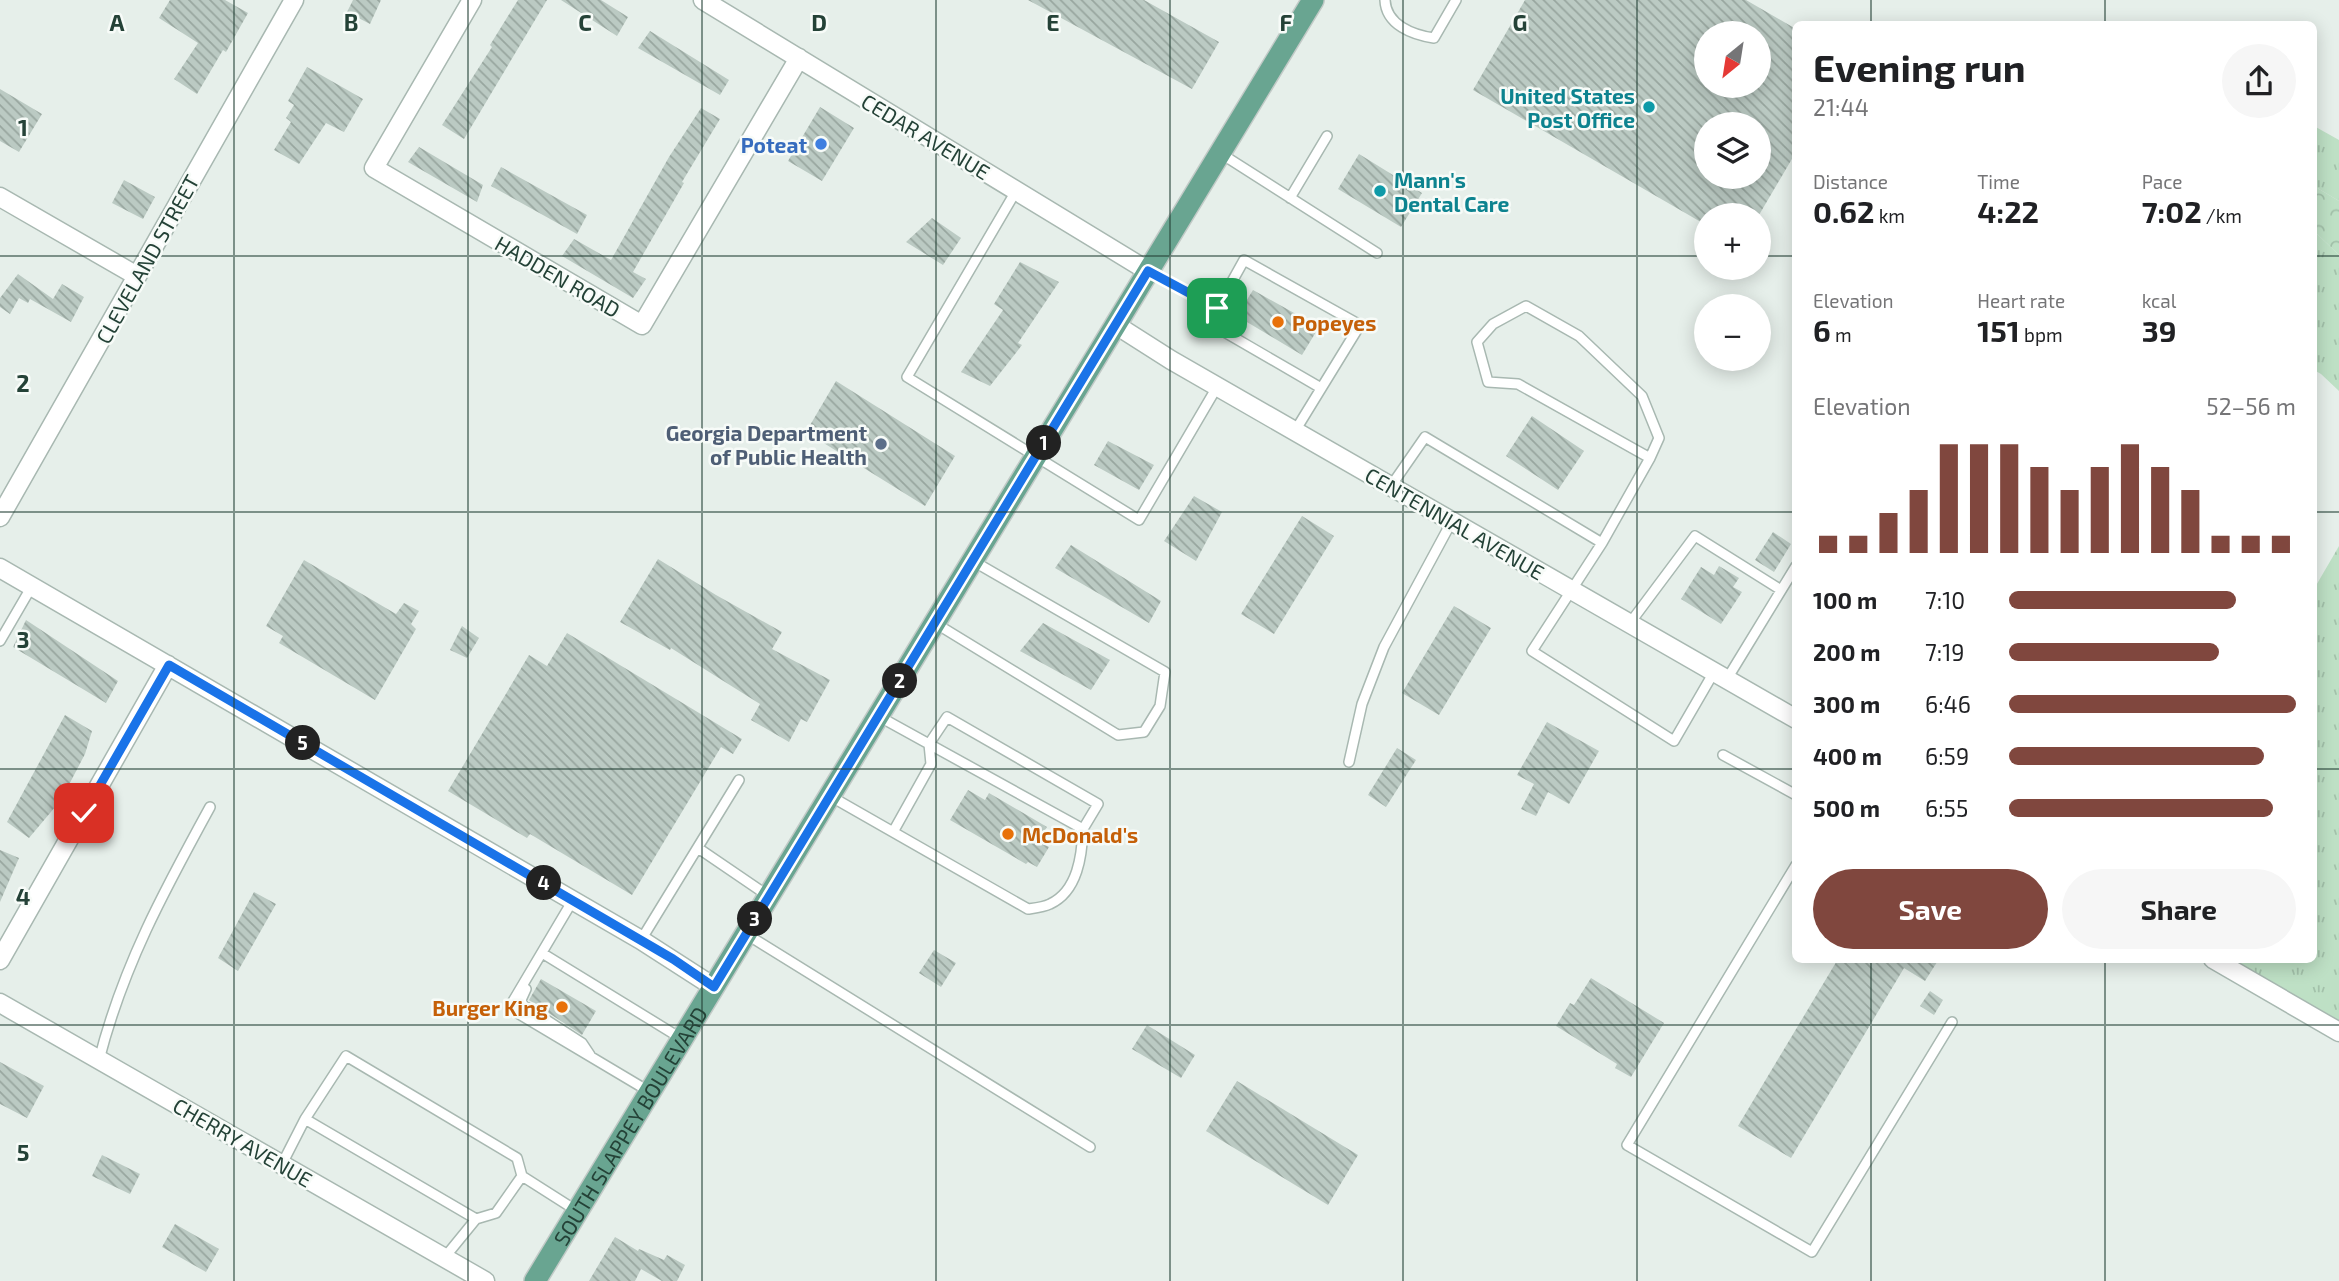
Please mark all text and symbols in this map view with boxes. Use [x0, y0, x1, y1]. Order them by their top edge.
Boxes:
text: A [109, 8, 125, 36]
text: B [344, 8, 358, 36]
text: C [578, 8, 592, 36]
text: D [811, 8, 827, 36]
text: E [1046, 8, 1060, 36]
text: F [1280, 8, 1293, 36]
text: G [1513, 8, 1527, 36]
north arrow [1694, 21, 1771, 98]
map controls [1694, 21, 1771, 371]
text: Evening run [1813, 44, 2026, 90]
button: share [2222, 44, 2296, 118]
place label: United States Post Office [1500, 83, 1635, 132]
street label: CEDAR AVENUE [857, 88, 995, 184]
text: 21:44 [1813, 93, 1869, 121]
marker: United States Post Office [1641, 99, 1657, 115]
button: layers [1694, 112, 1771, 189]
text: 1 [18, 113, 28, 141]
place label: Poteat [741, 132, 807, 157]
marker: Poteat [813, 136, 829, 152]
place label: Mann's Dental Care [1394, 167, 1509, 216]
street label: CLEVELAND STREET [90, 170, 204, 348]
text: Distance [1813, 170, 1888, 193]
text: Time [1977, 170, 2020, 193]
text: Pace [2142, 170, 2183, 193]
marker: Mann's Dental Care [1372, 183, 1388, 199]
text: 0.62 [1813, 193, 1874, 229]
text: 4:22 [1977, 193, 2039, 229]
text: 7:02 [2142, 193, 2202, 229]
button: + [1694, 203, 1771, 280]
text: km [1874, 204, 1905, 227]
text: /km [2202, 204, 2242, 227]
street label: HADDEN ROAD [491, 230, 625, 322]
pin [1187, 278, 1247, 338]
icon: arrive [1198, 289, 1236, 327]
text: Elevation [1813, 289, 1894, 312]
text: Heart rate [1977, 289, 2065, 312]
text: kcal [2142, 289, 2176, 312]
button: − [1694, 294, 1771, 371]
place label: Popeyes [1292, 310, 1376, 336]
text: 6 [1813, 312, 1831, 348]
text: 151 [1977, 312, 2020, 348]
text: 39 [2142, 312, 2176, 348]
marker: Popeyes [1270, 314, 1286, 330]
text: m [1831, 323, 1852, 346]
text: bpm [2020, 323, 2063, 346]
text: 2 [16, 369, 30, 397]
text: Elevation [1813, 392, 1911, 420]
text: 52–56 m [2206, 392, 2296, 420]
place label: Georgia Department of Public Health [666, 420, 867, 469]
pin: 1 [1026, 426, 1062, 460]
text: 1 [1039, 431, 1048, 454]
marker: Georgia Department of Public Health [873, 436, 889, 452]
street label: CENTENNIAL AVENUE [1361, 462, 1549, 584]
text: 100 m [1813, 586, 1877, 614]
text: 7:10 [1925, 586, 1965, 614]
text: 3 [16, 625, 30, 653]
text: 200 m [1813, 638, 1881, 666]
text: 7:19 [1925, 638, 1965, 666]
pin: 2 [883, 664, 918, 698]
text: 2 [894, 669, 905, 692]
text: 300 m [1813, 690, 1880, 718]
text: 6:46 [1925, 690, 1971, 718]
pin: 5 [286, 726, 320, 760]
text: 5 [297, 731, 308, 754]
text: 400 m [1813, 742, 1882, 770]
text: 6:59 [1925, 742, 1969, 770]
pin [54, 783, 114, 843]
icon: check [65, 794, 103, 832]
text: 500 m [1813, 794, 1880, 822]
text: 6:55 [1925, 794, 1968, 822]
place label: McDonald's [1022, 822, 1138, 847]
marker: McDonald's [1000, 826, 1016, 842]
pin: 4 [526, 866, 562, 900]
button: Save [1813, 869, 2048, 949]
button: Share [2062, 869, 2296, 949]
text: 4 [537, 871, 550, 894]
text: 4 [16, 882, 30, 910]
pin: 3 [738, 902, 772, 936]
text: 3 [749, 907, 760, 930]
place label: Burger King [432, 995, 548, 1020]
marker: Burger King [554, 999, 570, 1015]
street label: SOUTH SLAPPEY BOULEVARD [547, 1002, 711, 1249]
street label: CHERRY AVENUE [169, 1092, 317, 1192]
text: 5 [17, 1138, 29, 1166]

